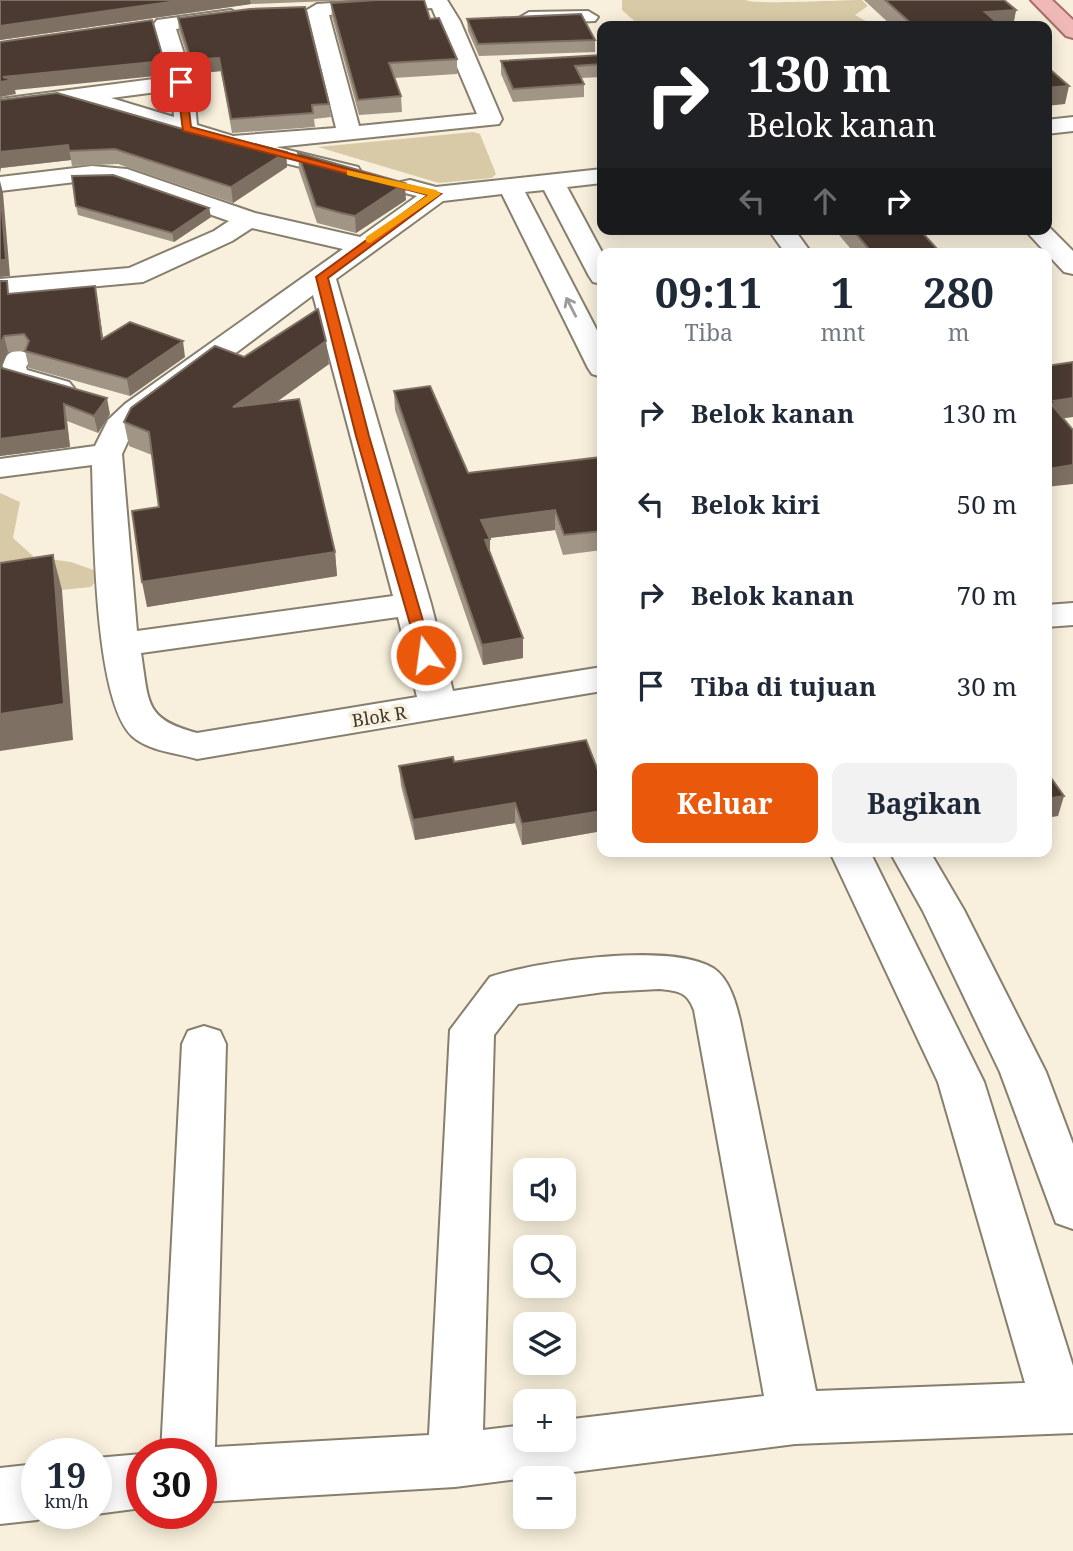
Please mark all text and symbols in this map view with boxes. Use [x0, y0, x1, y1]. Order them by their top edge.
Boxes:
text: 130 m [747, 40, 891, 106]
icon: right [632, 49, 723, 140]
pin [151, 52, 211, 112]
icon: arrive [162, 63, 200, 101]
text: Belok kanan [747, 103, 937, 146]
icon: left [733, 182, 771, 220]
icon: ahead [806, 182, 844, 220]
icon: right [879, 182, 917, 220]
text: 09:11 [655, 263, 763, 320]
text: 1 [831, 263, 855, 320]
text: 280 [923, 263, 994, 320]
one-way arrow [564, 297, 578, 318]
text: Tiba [684, 316, 733, 348]
text: mnt [820, 316, 865, 348]
text: m [948, 316, 969, 348]
icon: right [632, 394, 670, 432]
text: Belok kanan [691, 395, 854, 431]
text: 130 m [942, 395, 1017, 431]
icon: left [632, 485, 670, 523]
text: Belok kiri [691, 486, 820, 522]
text: 50 m [957, 486, 1017, 522]
icon: right [632, 576, 670, 614]
text: Belok kanan [691, 577, 854, 613]
text: 70 m [957, 577, 1017, 613]
position arrow [389, 618, 463, 692]
icon: arrive [632, 667, 670, 705]
text: Tiba di tujuan [691, 668, 876, 704]
text: 30 m [957, 668, 1017, 704]
street label: Blok R [350, 700, 408, 732]
button: Keluar [632, 763, 818, 843]
button: Bagikan [832, 763, 1017, 843]
map controls [513, 1158, 576, 1529]
button: sound [513, 1158, 576, 1221]
button: search [513, 1235, 576, 1298]
button: layers [513, 1312, 576, 1375]
button: + [513, 1389, 576, 1452]
speed limit sign: 30 [126, 1438, 217, 1529]
text: 19 [47, 1451, 86, 1498]
button: − [513, 1466, 576, 1529]
text: km/h [44, 1489, 89, 1513]

